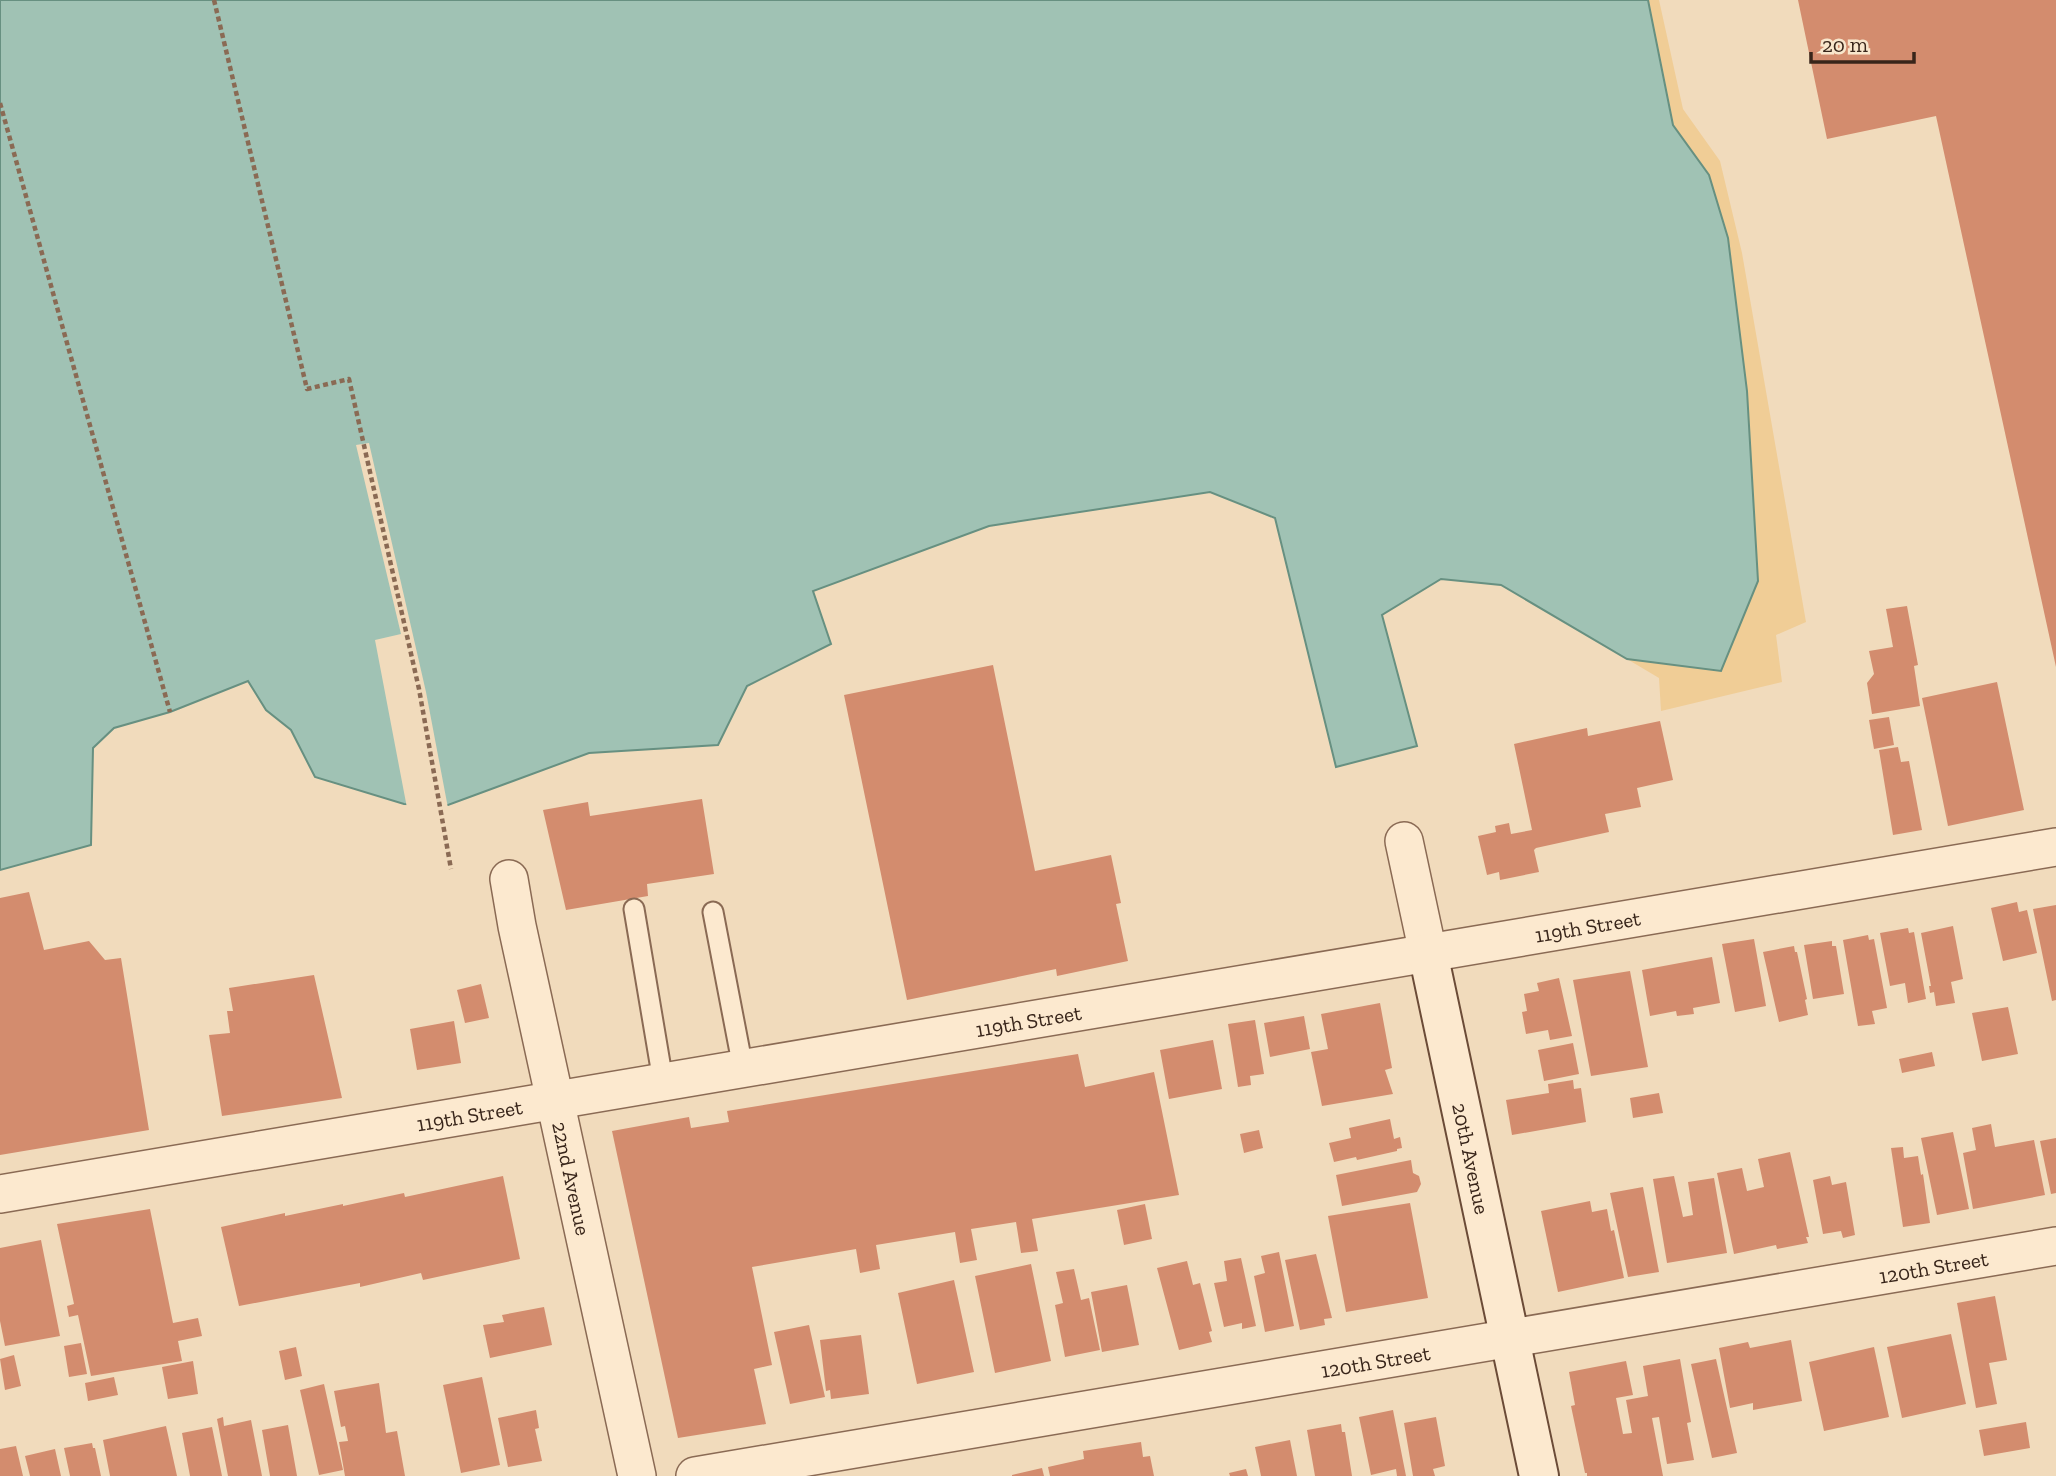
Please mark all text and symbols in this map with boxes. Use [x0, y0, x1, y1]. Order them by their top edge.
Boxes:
scale bar [1811, 21, 1914, 65]
text: 20 m [1822, 32, 1868, 57]
street label: 119th Street [1533, 905, 1643, 947]
street label: 119th Street [974, 999, 1083, 1042]
street label: 119th Street [415, 1094, 524, 1136]
street label: 20th Avenue [1448, 1101, 1496, 1216]
street label: 22nd Avenue [547, 1119, 597, 1238]
street label: 120th Street [1877, 1245, 1990, 1288]
street label: 120th Street [1319, 1339, 1432, 1383]

